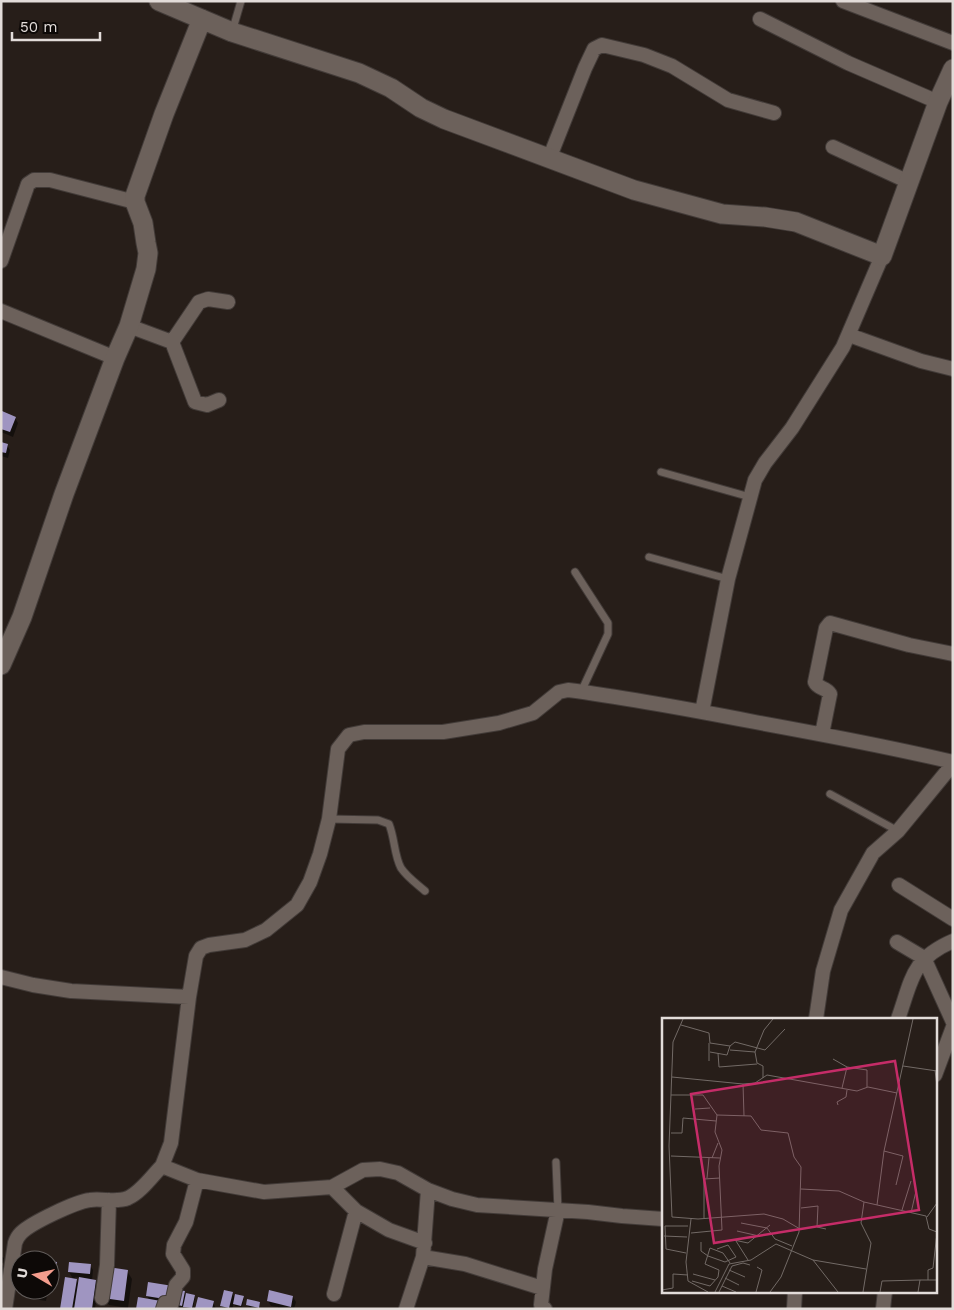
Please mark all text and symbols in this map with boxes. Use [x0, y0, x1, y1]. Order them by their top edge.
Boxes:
scale bar [12, 10, 100, 42]
text: 50 m [20, 18, 57, 36]
inset map [662, 1018, 936, 1292]
north arrow [10, 1250, 60, 1300]
text: U [13, 1267, 31, 1279]

